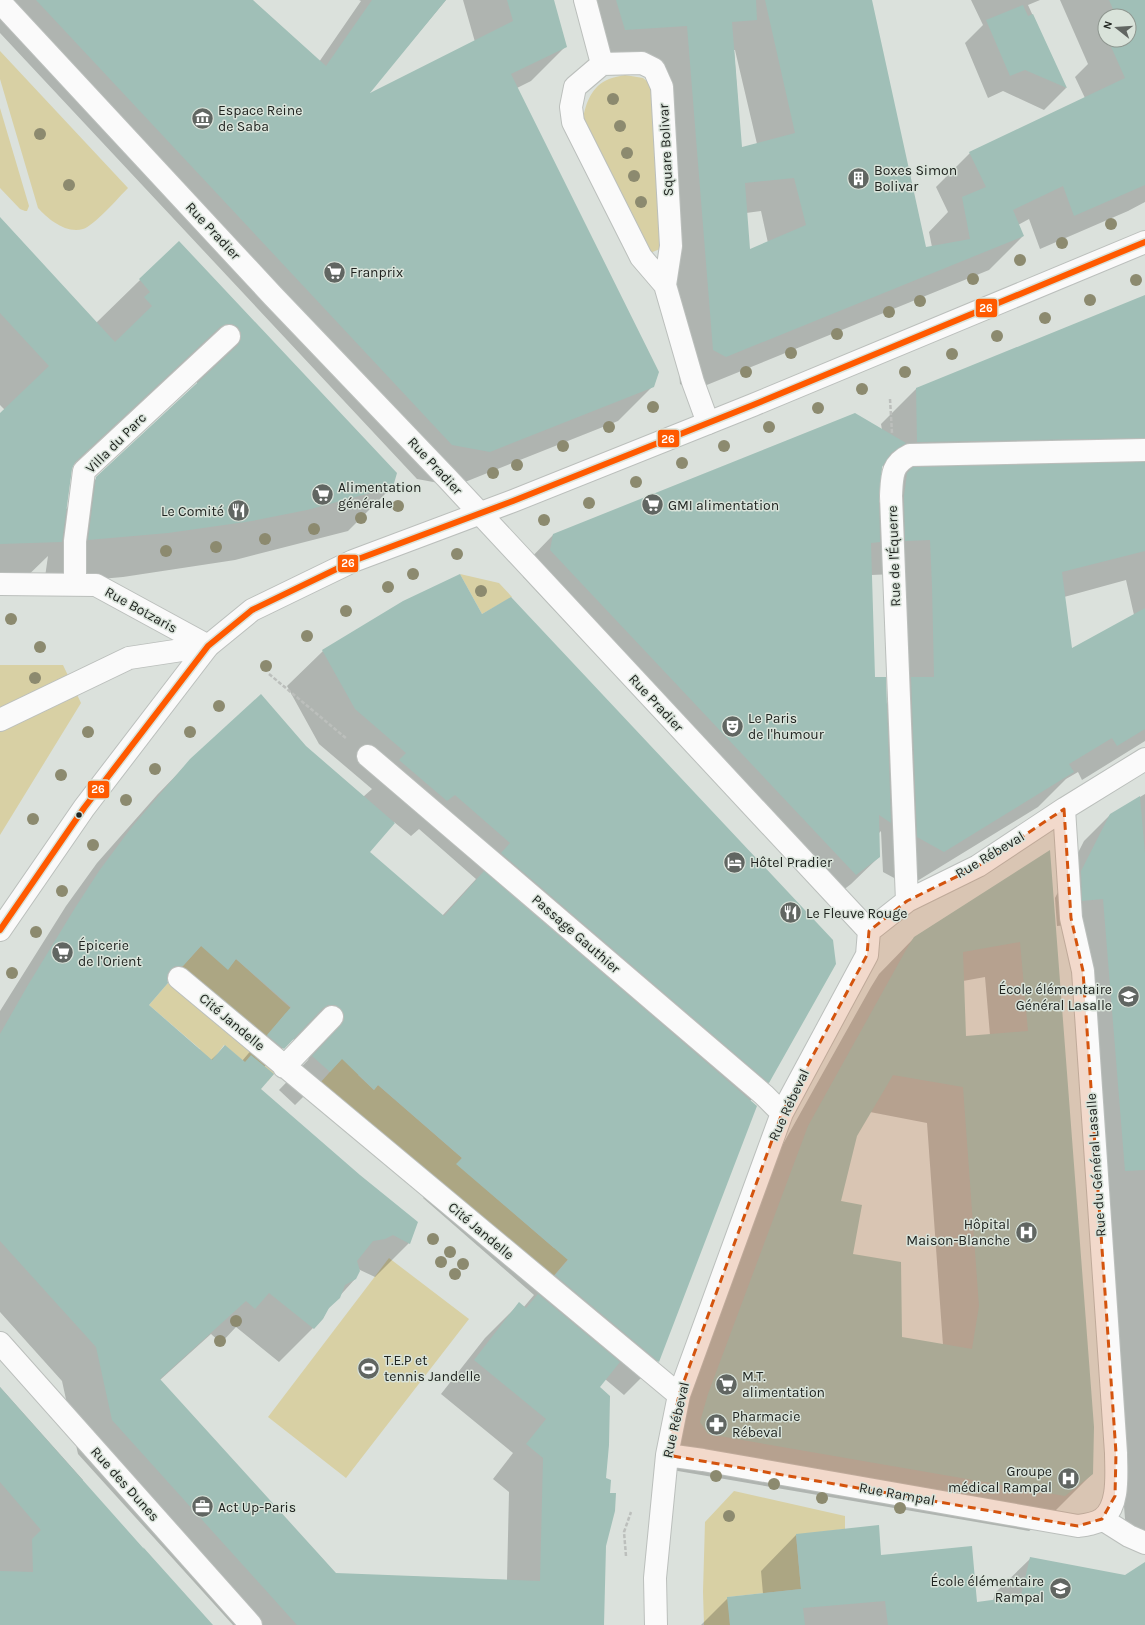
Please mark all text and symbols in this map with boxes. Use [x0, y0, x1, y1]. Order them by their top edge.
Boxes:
north arrow [1097, 8, 1137, 48]
text: N [1101, 20, 1115, 31]
place label: Espace Reine de Saba [218, 102, 302, 135]
street label: Square Bolivar [655, 102, 677, 197]
museum icon: Espace Reine de Saba [189, 105, 215, 131]
place label: Boxes Simon Bolivar [874, 162, 957, 195]
building icon: Boxes Simon Bolivar [846, 165, 872, 191]
street label: Rue Pradier [182, 199, 245, 264]
supermarket icon: Franprix [321, 259, 347, 285]
place label: Franprix [350, 264, 403, 281]
line badge: 26 [975, 298, 998, 318]
text: 26 [979, 302, 993, 315]
street label: Villa du Parc [82, 409, 150, 477]
line badge: 26 [657, 429, 680, 448]
text: 26 [661, 433, 675, 446]
street label: Rue Pradier [404, 434, 467, 499]
place label: Alimentation générale [338, 479, 421, 512]
supermarket icon: Alimentation générale [309, 482, 335, 508]
supermarket icon: GMI alimentation [640, 492, 666, 518]
place label: GMI alimentation [668, 497, 779, 514]
restaurant icon: Le Comité [226, 498, 252, 524]
place label: Le Comité [161, 503, 224, 520]
street label: Rue de l'Équerre [883, 505, 904, 607]
line badge: 26 [337, 554, 359, 573]
text: 26 [341, 557, 355, 570]
street label: Rue Botzaris [102, 583, 180, 637]
street label: Rue Pradier [625, 671, 688, 736]
place label: Le Paris de l'humour [748, 710, 825, 743]
theatre icon: Le Paris de l'humour [719, 713, 745, 739]
line badge: 26 [87, 780, 110, 799]
text: 26 [91, 783, 105, 796]
unlabelled marker [74, 810, 84, 820]
street label: Rue Rébeval [952, 828, 1028, 882]
hotel icon: Hôtel Pradier [721, 849, 747, 875]
place label: Hôtel Pradier [750, 854, 833, 871]
street label: Passage Gauthier [528, 891, 624, 978]
restaurant icon: Le Fleuve Rouge [778, 900, 804, 926]
place label: Le Fleuve Rouge [806, 905, 907, 922]
place label: Épicerie de l'Orient [78, 936, 142, 970]
supermarket icon: Épicerie de l'Orient [50, 940, 76, 966]
place label: École élémentaire Général Lasalle [998, 980, 1112, 1014]
school or university icon: École élémentaire Général Lasalle [1115, 984, 1141, 1010]
street label: Cité Jandelle [196, 990, 268, 1054]
street label: Rue Rébeval [765, 1066, 813, 1144]
street label: Rue du Général Lasalle [1083, 1093, 1109, 1237]
street label: Cité Jandelle [445, 1199, 517, 1263]
place label: Hôpital Maison-Blanche [906, 1216, 1010, 1249]
hospital icon: Hôpital Maison-Blanche [1013, 1219, 1039, 1245]
place label: T.E.P et tennis Jandelle [384, 1352, 481, 1385]
sports icon: T.E.P et tennis Jandelle [355, 1355, 381, 1381]
place label: M.T. alimentation [742, 1368, 825, 1401]
supermarket icon: M.T. alimentation [713, 1371, 739, 1397]
street label: Rue Rébeval [659, 1380, 693, 1460]
place label: Pharmacie Rébeval [732, 1408, 800, 1441]
pharmacy icon: Pharmacie Rébeval [703, 1411, 729, 1437]
street label: Rue des Dunes [87, 1443, 163, 1525]
place label: Groupe médical Rampal [948, 1463, 1052, 1496]
hospital icon: Groupe médical Rampal [1055, 1466, 1081, 1492]
street label: Rue Rampal [858, 1479, 936, 1509]
office icon: Act Up-Paris [190, 1494, 216, 1520]
place label: Act Up-Paris [218, 1499, 296, 1516]
place label: École élémentaire Rampal [930, 1572, 1044, 1606]
school or university icon: École élémentaire Rampal [1047, 1576, 1073, 1602]

